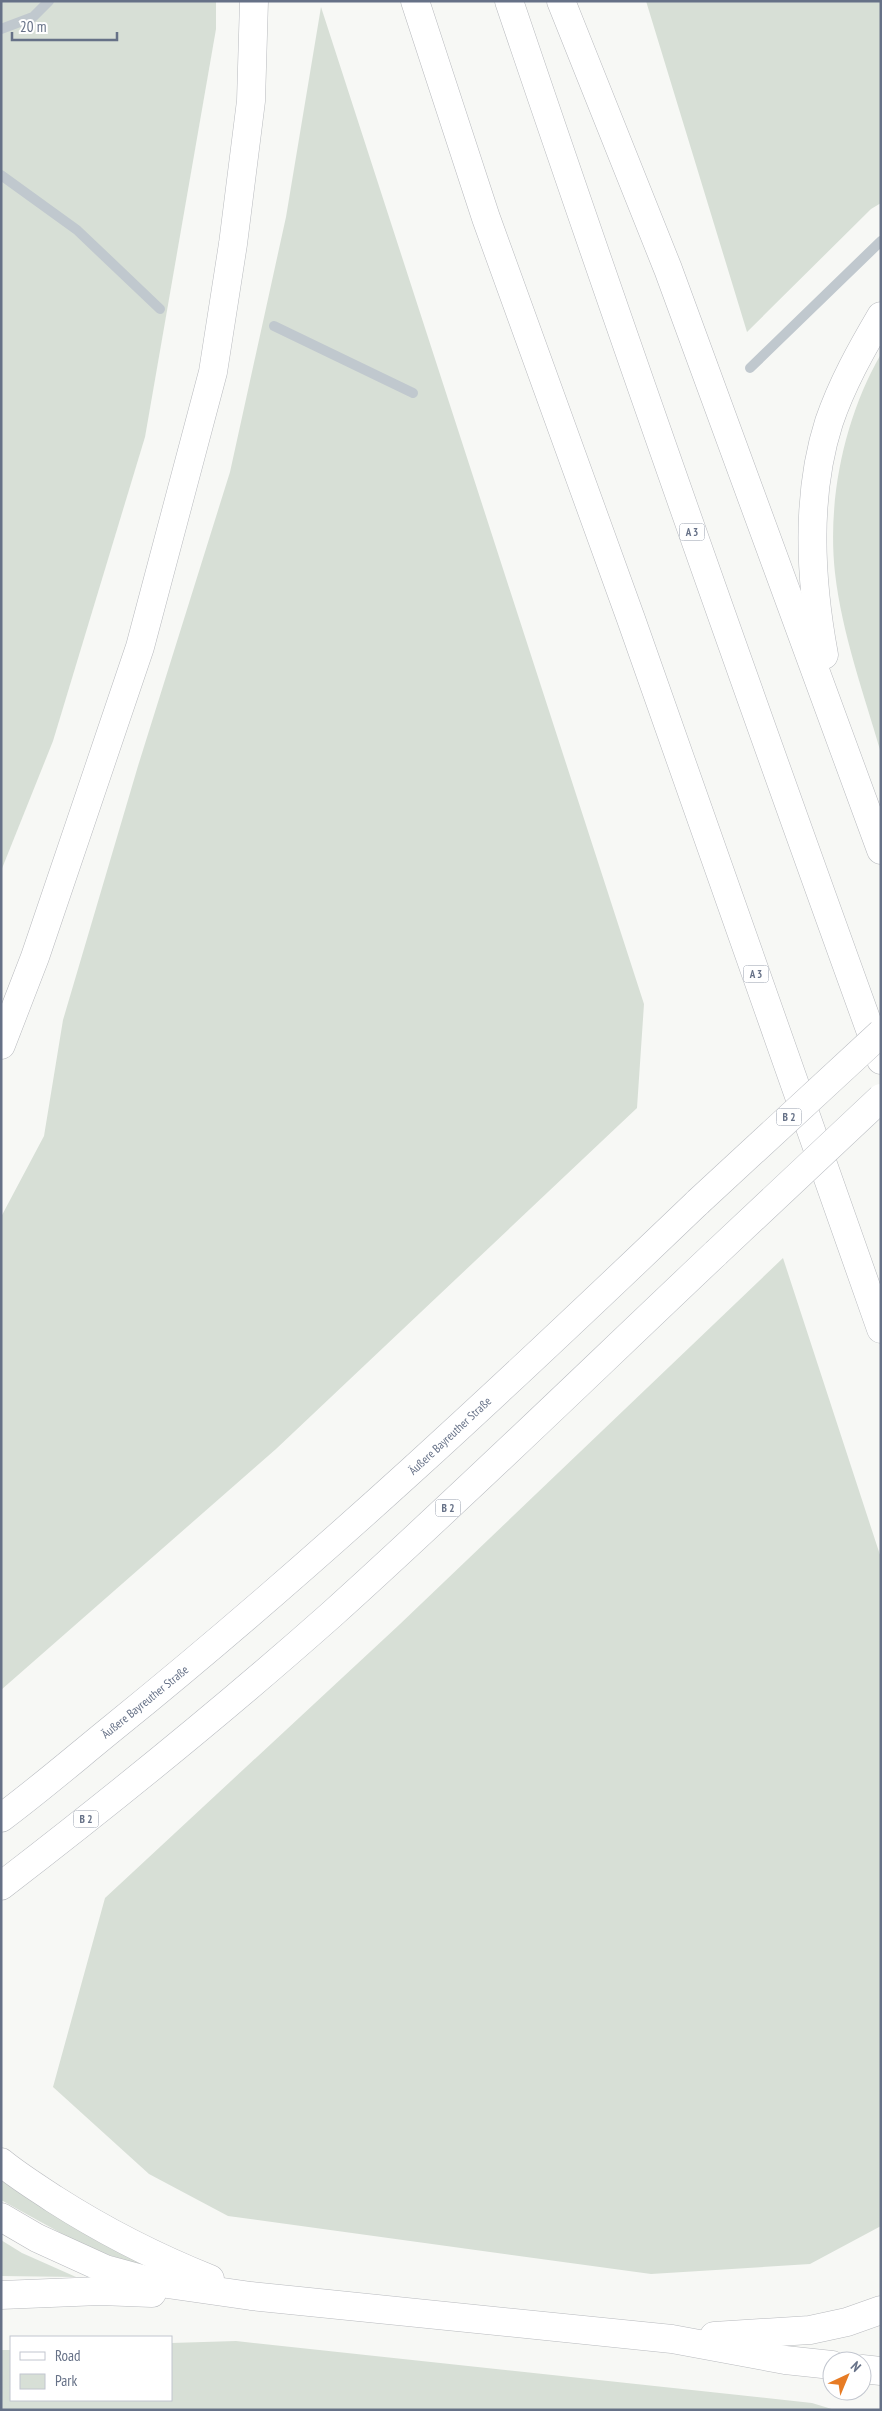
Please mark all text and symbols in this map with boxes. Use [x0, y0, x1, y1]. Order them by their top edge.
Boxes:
scale bar [12, 10, 118, 42]
text: 20 m [20, 17, 46, 36]
road number: A 3 [680, 524, 704, 540]
road number: A 3 [744, 966, 768, 982]
road number: B 2 [776, 1108, 802, 1126]
street label: Äußere Bayreuther Straße [405, 1393, 494, 1478]
road number: B 2 [436, 1500, 460, 1516]
street label: Äußere Bayreuther Straße [98, 1662, 191, 1741]
road number: B 2 [74, 1810, 98, 1828]
legend [10, 2336, 172, 2401]
text: Road [55, 2346, 81, 2365]
north arrow [822, 2351, 872, 2401]
text: N [847, 2358, 865, 2376]
text: Park [55, 2371, 77, 2390]

